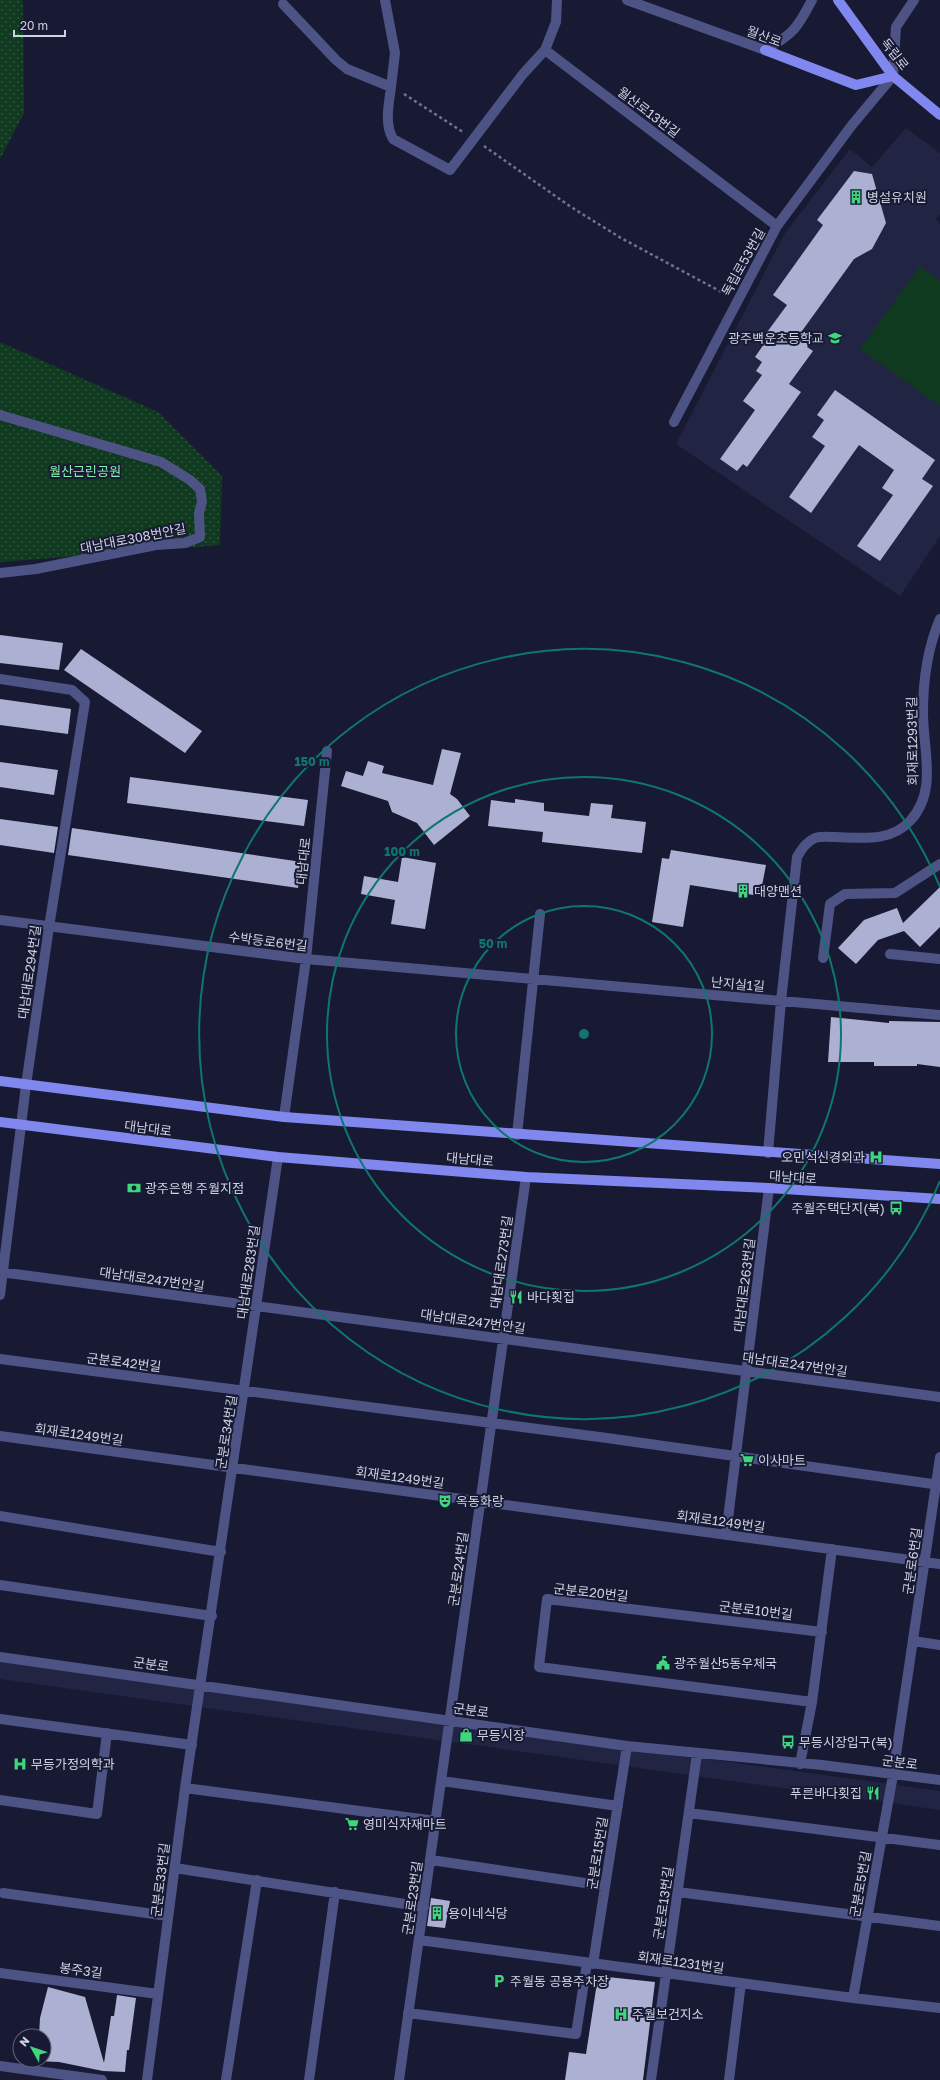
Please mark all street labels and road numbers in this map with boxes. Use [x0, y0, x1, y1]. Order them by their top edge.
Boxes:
street label: 월산로 [744, 22, 784, 50]
street label: 독립로 [878, 35, 912, 73]
street label: 월산로13번길 [615, 83, 683, 141]
street label: 독립로53번길 [718, 225, 768, 299]
street label: 대남대로308번안길 [79, 520, 187, 556]
street label: 회재로1293번길 [903, 696, 921, 786]
street label: 대남대로 [293, 836, 313, 886]
street label: 대남대로294번길 [14, 924, 44, 1020]
street label: 수박등로6번길 [228, 928, 308, 954]
street label: 난지실1길 [710, 974, 766, 994]
street label: 대남대로 [123, 1117, 173, 1139]
street label: 대남대로 [445, 1149, 495, 1169]
street label: 대남대로 [769, 1167, 817, 1187]
street label: 대남대로273번길 [487, 1214, 515, 1310]
street label: 대남대로283번길 [233, 1224, 263, 1320]
street label: 대남대로263번길 [730, 1237, 758, 1333]
street label: 대남대로247번안길 [98, 1264, 206, 1294]
street label: 대남대로247번안길 [419, 1306, 527, 1336]
street label: 군분로42번길 [86, 1349, 162, 1375]
street label: 대남대로247번안길 [741, 1349, 849, 1379]
street label: 군분로34번길 [212, 1394, 240, 1470]
street label: 회재로1249번길 [34, 1420, 124, 1448]
street label: 회재로1249번길 [355, 1463, 445, 1491]
street label: 회재로1249번길 [676, 1507, 766, 1535]
street label: 군분로6번길 [899, 1526, 925, 1596]
street label: 군분로24번길 [445, 1531, 471, 1607]
street label: 군분로20번길 [553, 1580, 629, 1604]
street label: 군분로10번길 [718, 1598, 794, 1622]
street label: 군분로 [132, 1654, 170, 1674]
street label: 군분로 [452, 1700, 490, 1720]
street label: 군분로 [881, 1752, 919, 1772]
street label: 군분로15번길 [583, 1815, 611, 1891]
street label: 군분로33번길 [147, 1842, 173, 1918]
street label: 군분로5번길 [846, 1849, 874, 1919]
street label: 군분로23번길 [399, 1860, 425, 1936]
street label: 군분로13번길 [650, 1865, 676, 1941]
street label: 회재로1231번길 [637, 1948, 725, 1976]
street label: 봉주3길 [58, 1959, 104, 1981]

